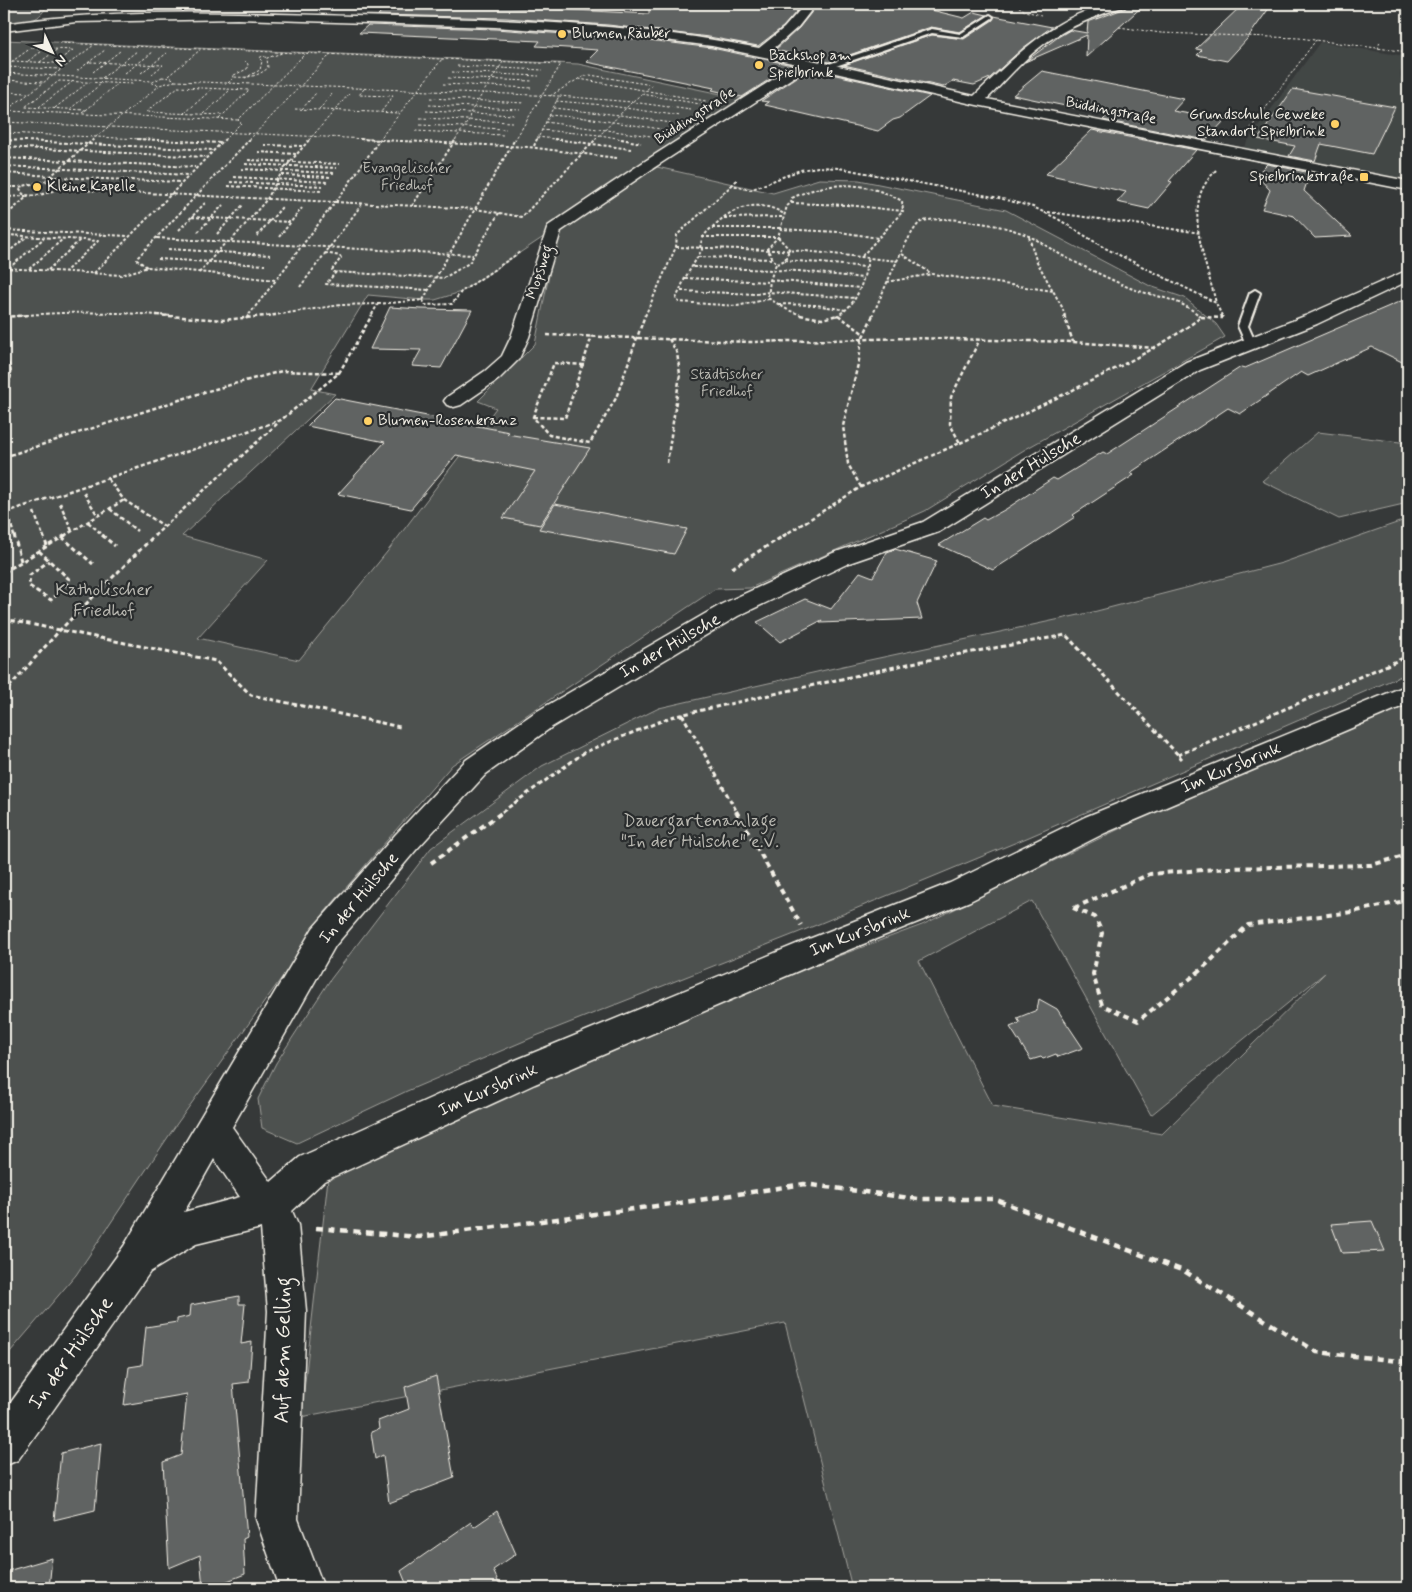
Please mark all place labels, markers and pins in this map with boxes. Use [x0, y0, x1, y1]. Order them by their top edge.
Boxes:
place label: Blumen Räuber [572, 24, 671, 44]
marker: Blumen Räuber [556, 28, 568, 40]
place label: Backshop am Spielbrink [769, 46, 851, 83]
marker: Backshop am Spielbrink [753, 59, 765, 71]
place label: Grundschule Geweke Standort Spielbrink [1189, 105, 1325, 142]
marker: Grundschule Geweke Standort Spielbrink [1329, 118, 1341, 130]
place label: Spielbrinkstraße [1250, 167, 1354, 187]
marker: Spielbrinkstraße [1358, 171, 1370, 183]
place label: Kleine Kapelle [47, 177, 136, 197]
marker: Kleine Kapelle [31, 181, 43, 193]
place label: Blumen-Rosenkranz [378, 411, 517, 431]
marker: Blumen-Rosenkranz [362, 415, 374, 427]

